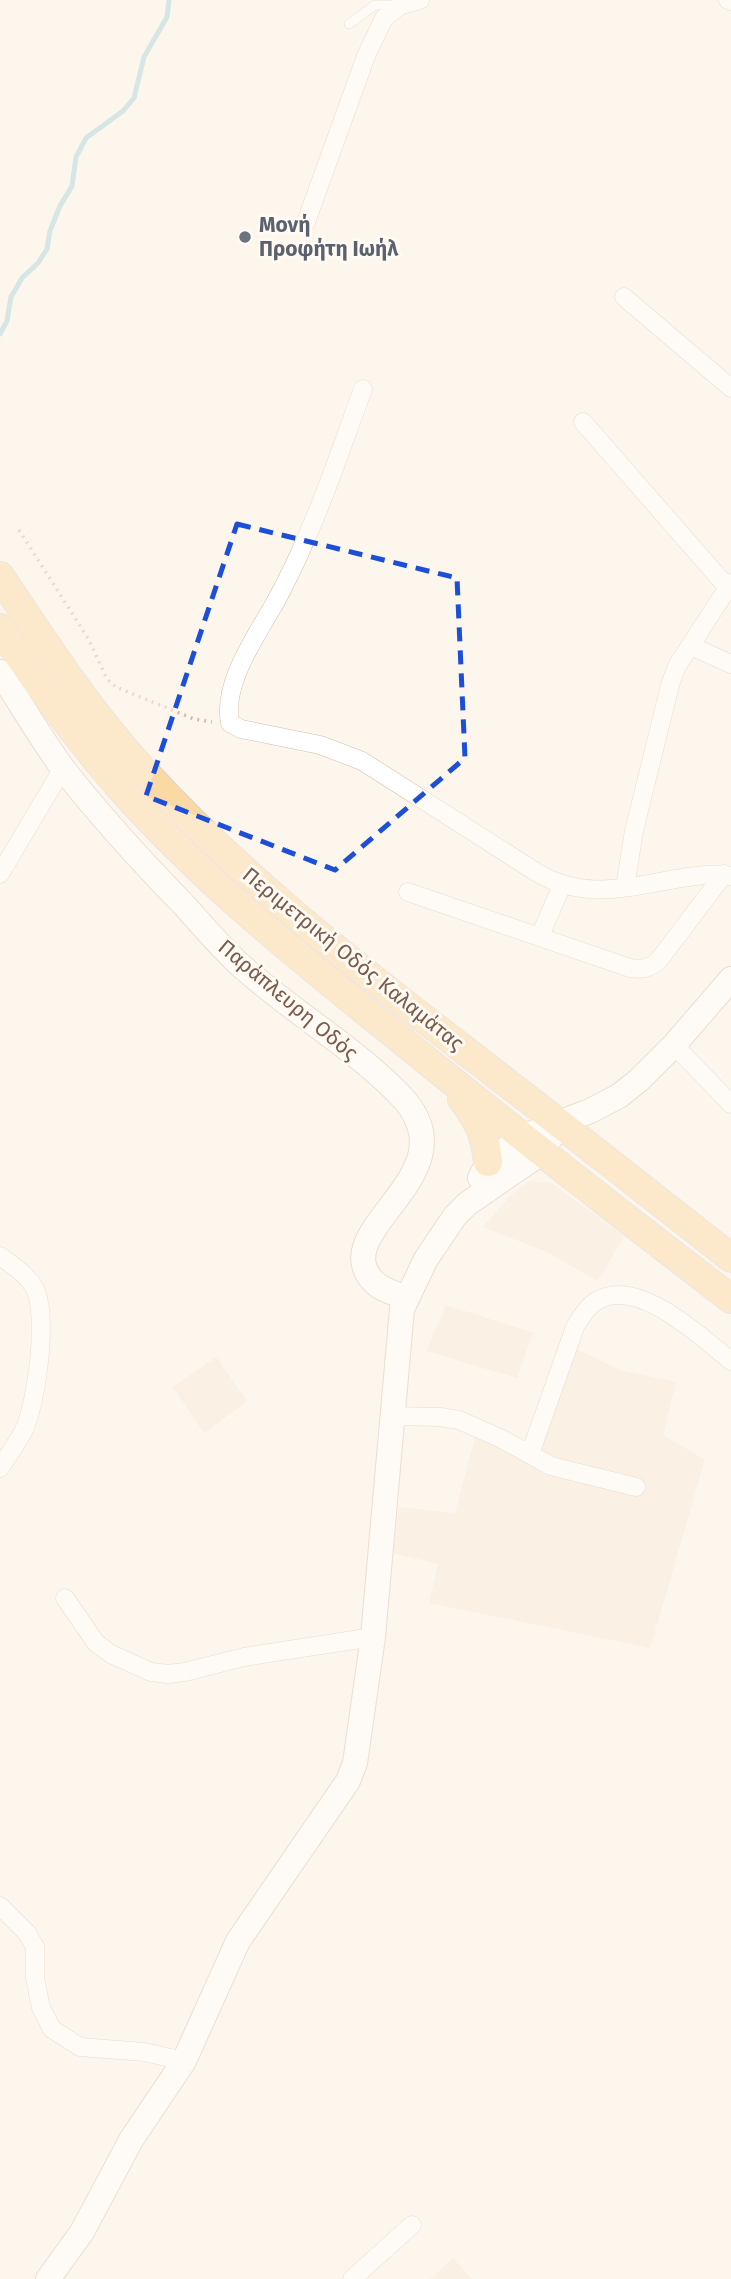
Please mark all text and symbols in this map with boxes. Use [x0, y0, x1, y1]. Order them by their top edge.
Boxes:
place label: Μονή Προφήτη Ιωήλ [259, 212, 399, 262]
marker: Μονή Προφήτη Ιωήλ [237, 229, 253, 245]
street label: Περιμετρική Οδός Καλαμάτας [237, 862, 469, 1056]
street label: Παράπλευρη Οδός [213, 934, 363, 1066]

